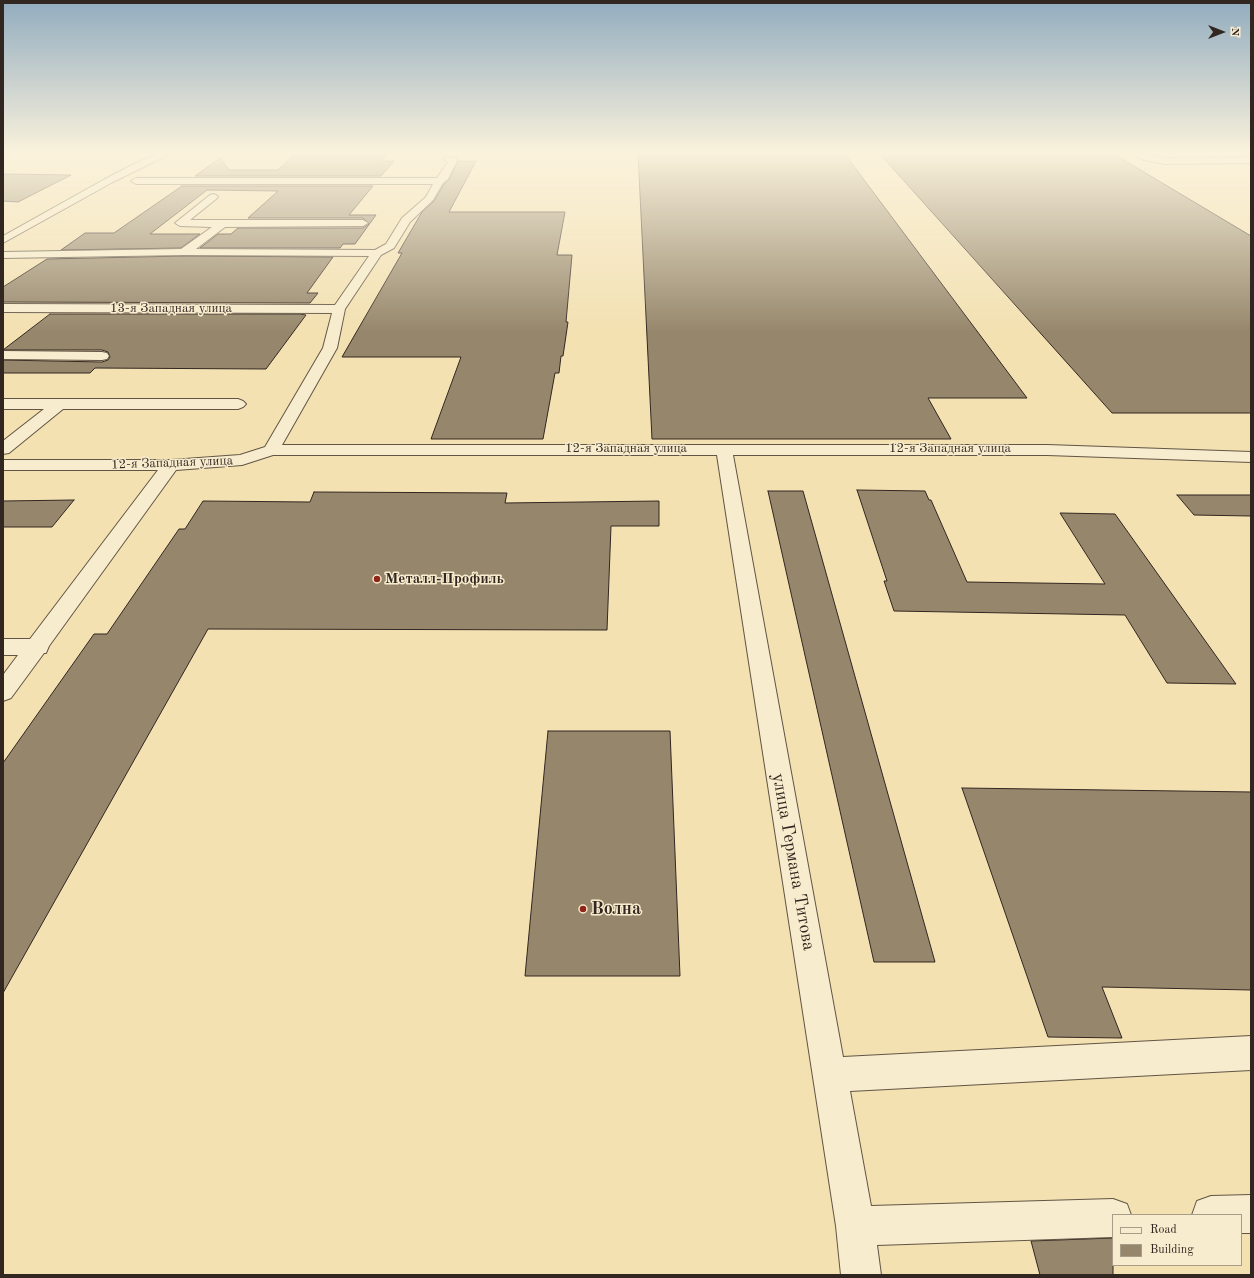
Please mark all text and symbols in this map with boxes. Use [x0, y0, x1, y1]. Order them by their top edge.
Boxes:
north arrow [1202, 12, 1242, 52]
text: N [1229, 28, 1240, 36]
street label: 13-я Западная улица [110, 301, 232, 317]
street label: 12-я Западная улица [565, 441, 687, 457]
street label: 12-я Западная улица [889, 441, 1011, 457]
street label: 12-я Западная улица [111, 453, 233, 473]
place label: Металл-Профиль [385, 570, 504, 588]
marker: Металл-Профиль [372, 574, 382, 584]
street label: улица Германа Титова [767, 772, 819, 952]
place label: Волна [591, 898, 641, 920]
marker: Волна [578, 904, 588, 914]
legend [1112, 1214, 1242, 1266]
text: Road [1150, 1224, 1177, 1236]
text: Building [1150, 1244, 1194, 1256]

